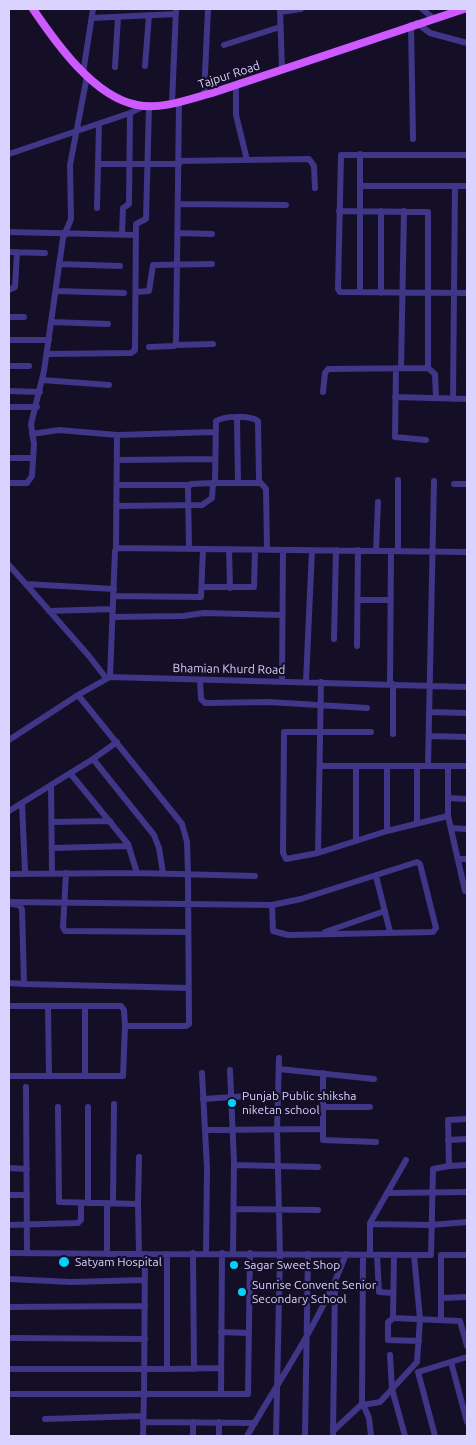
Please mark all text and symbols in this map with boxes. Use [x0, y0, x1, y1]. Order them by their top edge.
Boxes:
street label: Tajpur Road [196, 58, 262, 92]
street label: Bhamian Khurd Road [173, 661, 285, 677]
place label: Punjab Public shiksha niketan school [242, 1089, 356, 1117]
marker: Punjab Public shiksha niketan school [226, 1097, 238, 1109]
marker: Satyam Hospital [57, 1255, 71, 1269]
place label: Satyam Hospital [75, 1255, 162, 1269]
place label: Sagar Sweet Shop [244, 1258, 340, 1272]
marker: Sagar Sweet Shop [228, 1259, 240, 1271]
place label: Sunrise Convent Senior Secondary School [252, 1278, 376, 1306]
marker: Sunrise Convent Senior Secondary School [236, 1286, 248, 1298]

